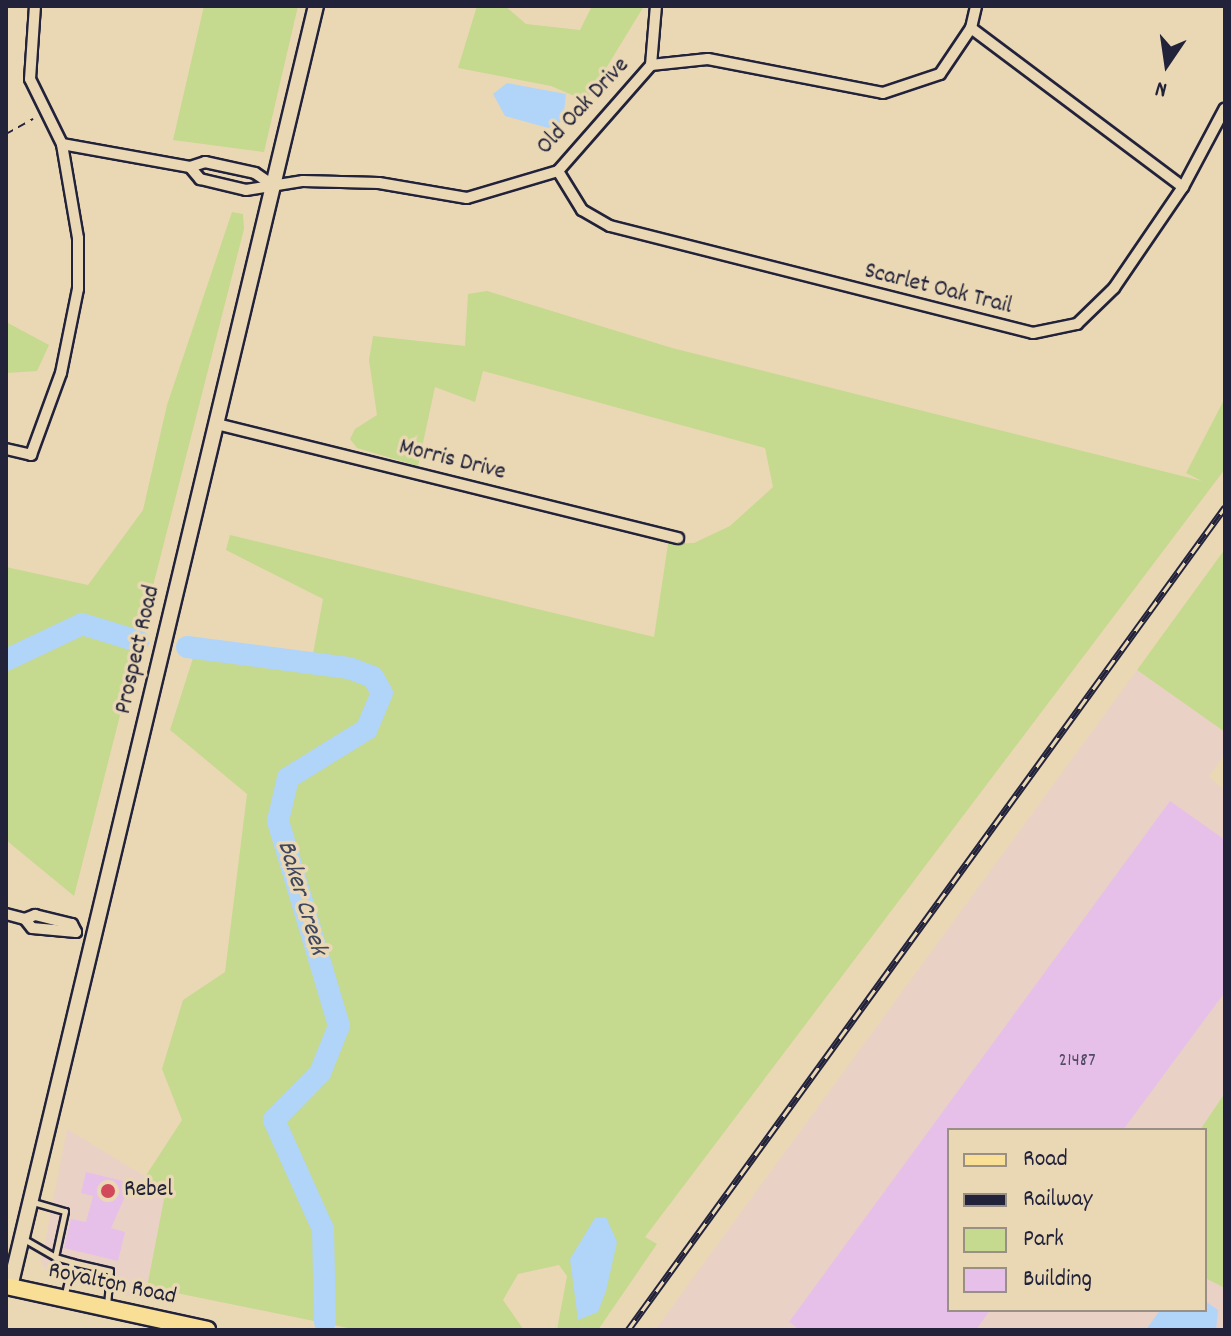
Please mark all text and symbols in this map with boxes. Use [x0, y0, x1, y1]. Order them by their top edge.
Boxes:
north arrow [1127, 24, 1207, 104]
street label: Old Oak Drive [532, 52, 636, 162]
text: N [1153, 72, 1170, 104]
street label: Scarlet Oak Trail [861, 258, 1015, 322]
street label: Morris Drive [396, 434, 508, 488]
street label: Prospect Road [110, 583, 168, 717]
water label: Baker Creek [269, 837, 333, 959]
house number: 21487 [1058, 1049, 1096, 1073]
legend [947, 1128, 1207, 1312]
text: Road [1023, 1143, 1068, 1177]
place label: Rebel [124, 1177, 173, 1205]
marker: Rebel [99, 1182, 117, 1200]
text: Railway [1023, 1183, 1092, 1217]
text: Park [1023, 1223, 1064, 1257]
street label: Royalton Road [45, 1257, 179, 1313]
text: Building [1023, 1263, 1092, 1297]

